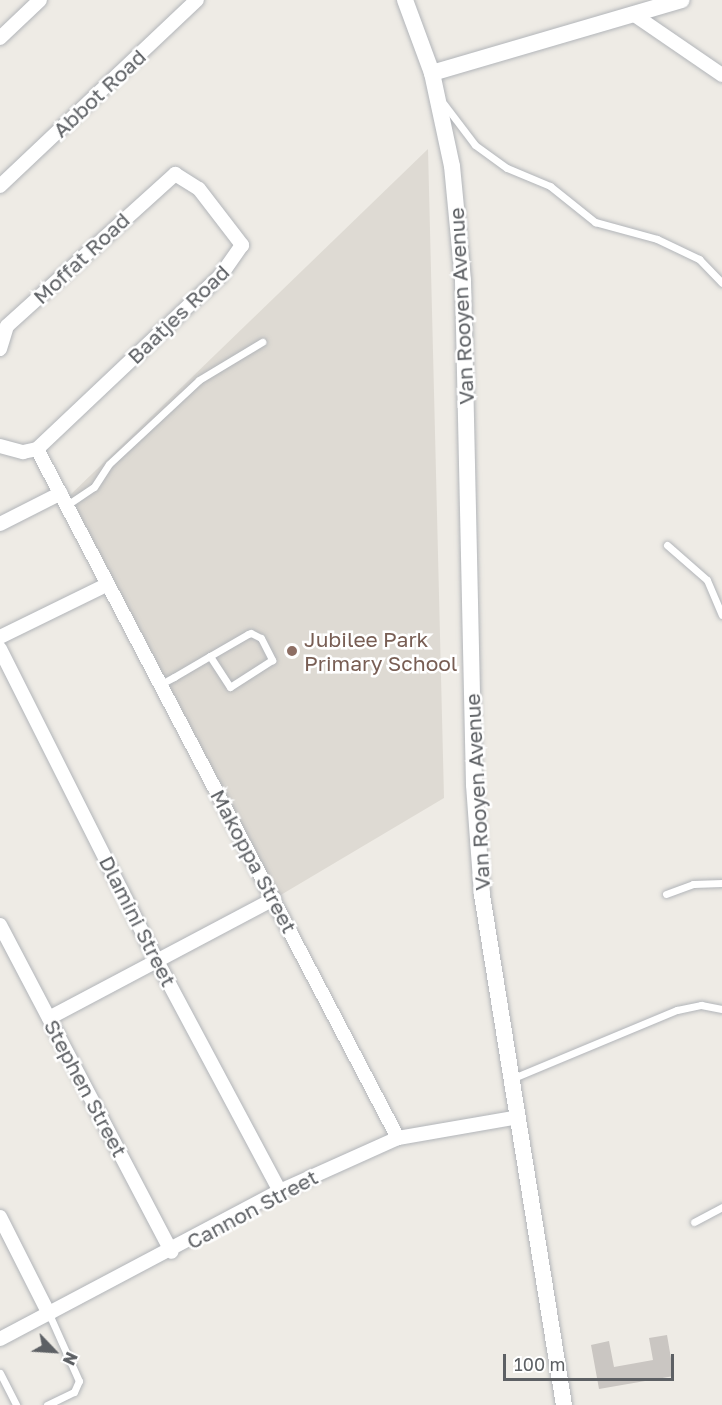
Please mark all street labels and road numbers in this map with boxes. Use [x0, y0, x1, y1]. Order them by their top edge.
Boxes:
street label: Abbot Road [47, 44, 151, 142]
street label: Moffat Road [28, 207, 134, 309]
street label: Van Rooyen Avenue [443, 207, 479, 405]
street label: Baatjes Road [122, 259, 234, 369]
street label: Van Rooyen Avenue [459, 693, 495, 891]
street label: Makoppa Street [206, 785, 302, 937]
street label: Dlamini Street [94, 851, 182, 991]
street label: Stephen Street [39, 1015, 133, 1161]
street label: Cannon Street [182, 1164, 322, 1254]

